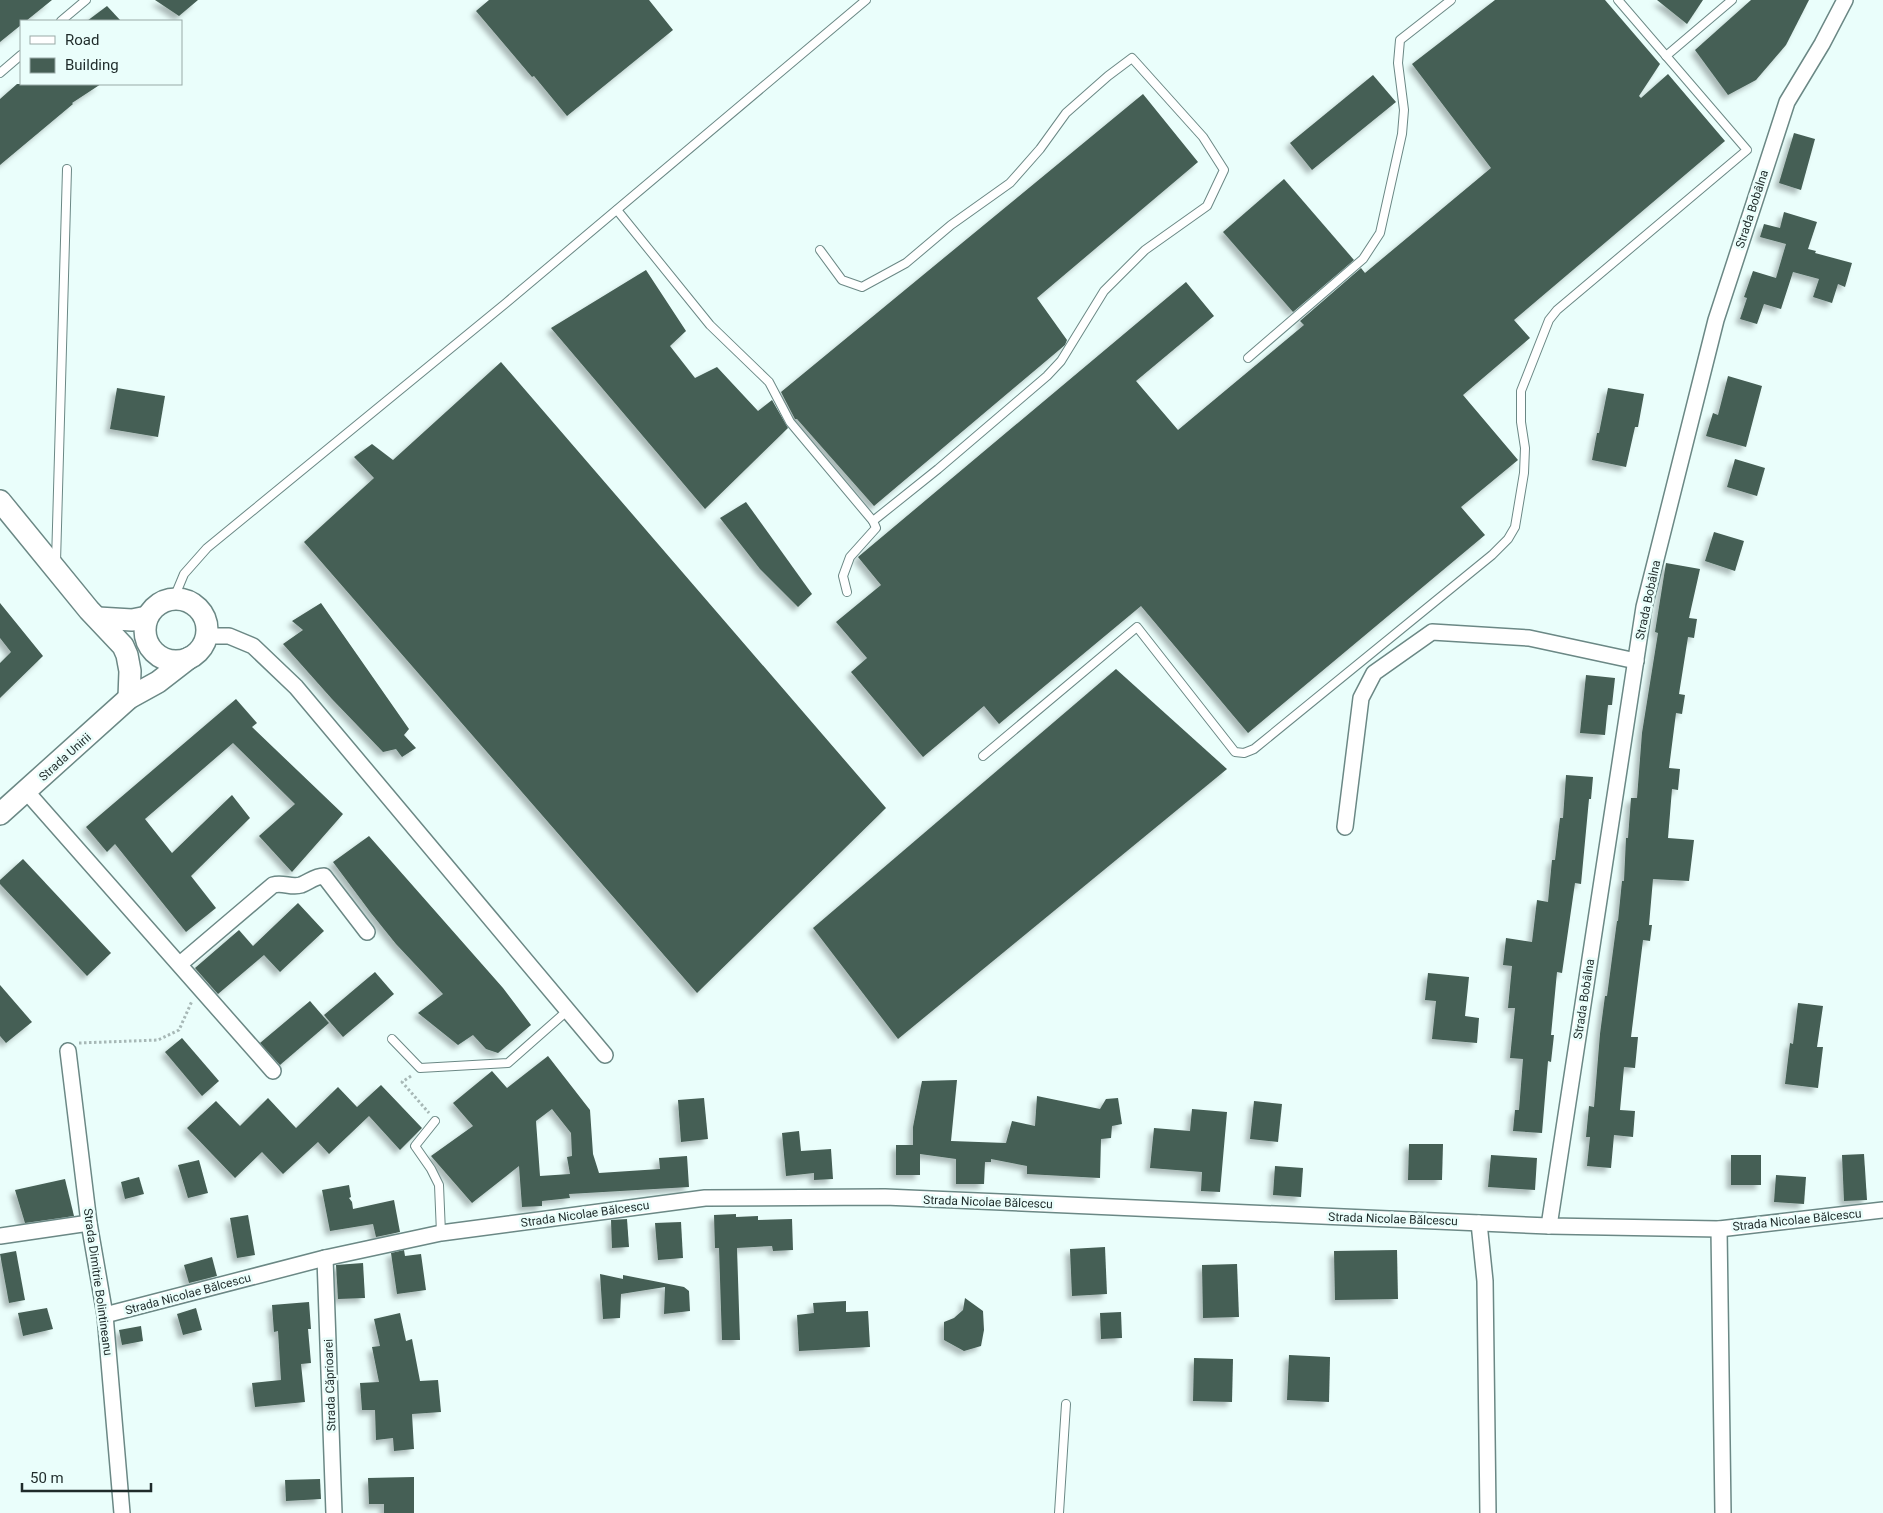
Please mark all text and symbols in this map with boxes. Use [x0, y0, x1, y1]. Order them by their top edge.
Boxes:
legend [20, 20, 182, 85]
text: Road [65, 31, 99, 49]
text: Building [65, 56, 119, 74]
street label: Strada Bobâlna [1733, 168, 1771, 250]
street label: Strada Bobâlna [1633, 559, 1663, 641]
street label: Strada Unirii [36, 730, 94, 784]
street label: Strada Bobâlna [1571, 958, 1597, 1040]
street label: Strada Nicolae Bălcescu [923, 1193, 1053, 1211]
street label: Strada Nicolae Bălcescu [520, 1198, 650, 1230]
street label: Strada Nicolae Bălcescu [1732, 1206, 1862, 1234]
street label: Strada Dimitrie Bolintineanu [81, 1207, 115, 1357]
street label: Strada Nicolae Bălcescu [1328, 1210, 1458, 1228]
street label: Strada Nicolae Bălcescu [124, 1270, 252, 1318]
street label: Strada Căprioarei [321, 1339, 339, 1431]
scale bar [22, 1460, 151, 1492]
text: 50 m [30, 1469, 64, 1487]

